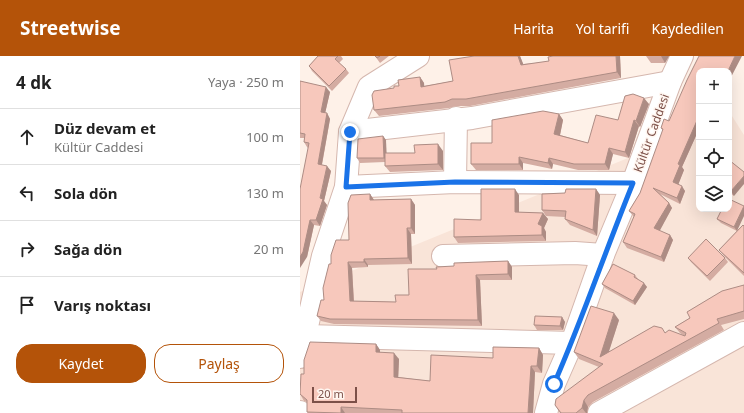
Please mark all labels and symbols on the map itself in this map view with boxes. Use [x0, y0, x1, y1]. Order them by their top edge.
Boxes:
street label: Kültür Caddesi [629, 91, 673, 175]
route end [341, 123, 359, 141]
route start [545, 375, 563, 393]
scale bar [312, 385, 357, 404]

